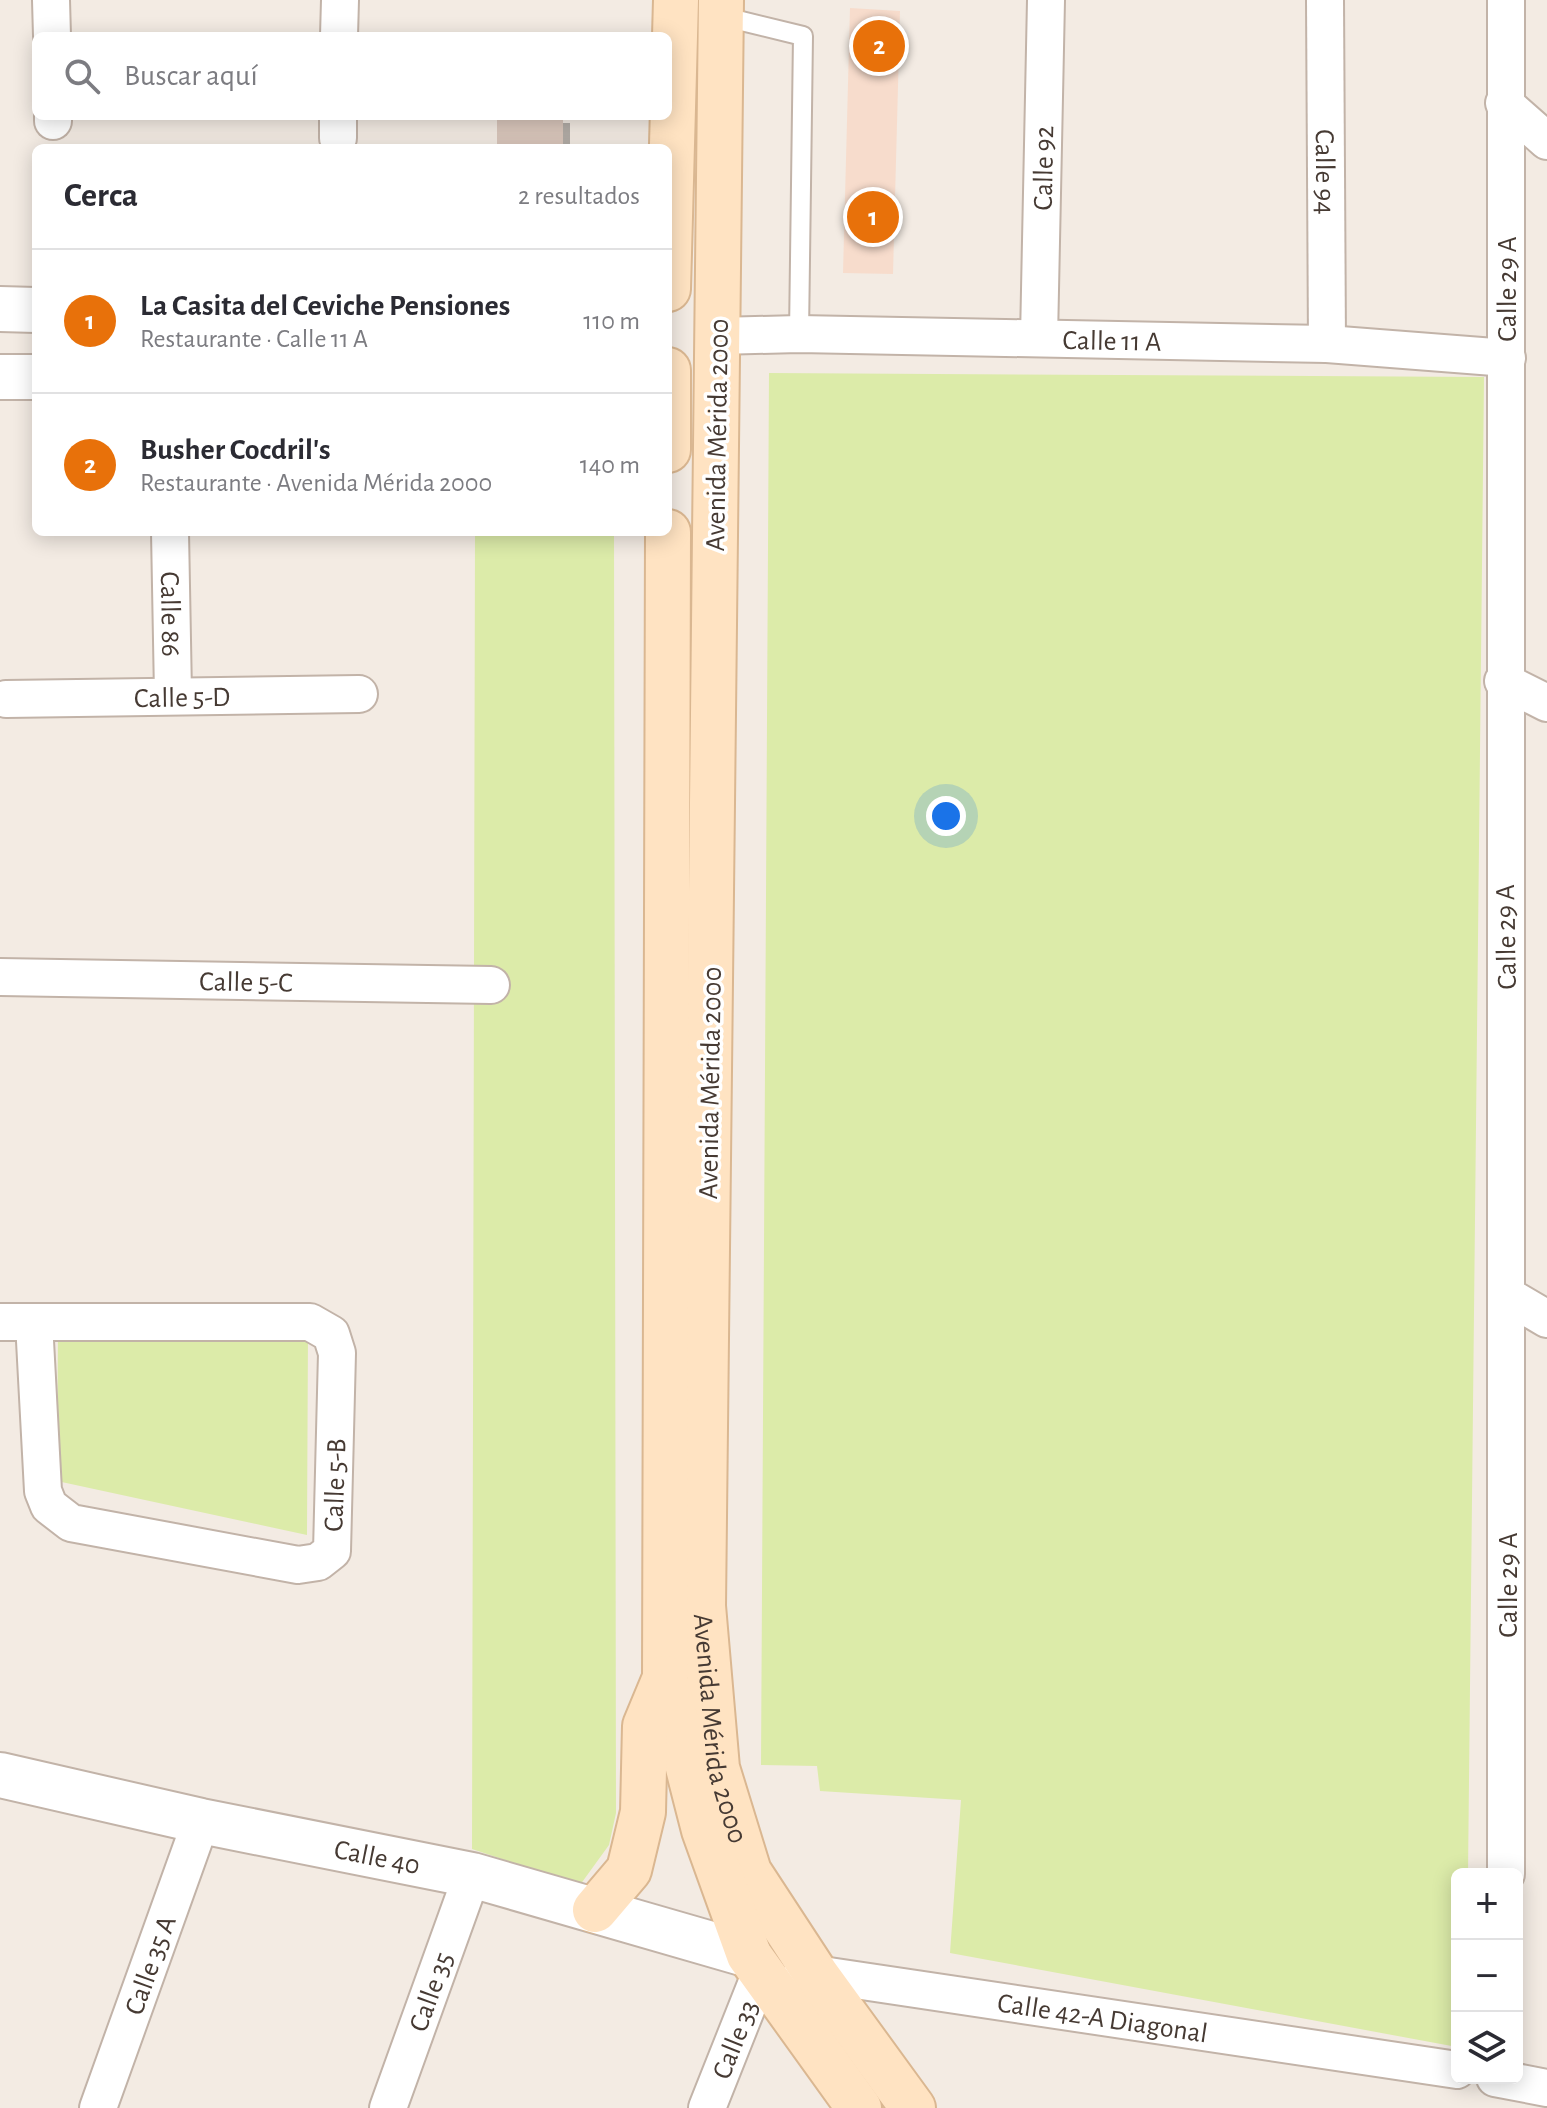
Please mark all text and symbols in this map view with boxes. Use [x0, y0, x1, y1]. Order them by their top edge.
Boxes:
pin: 2 [853, 16, 905, 76]
search box [32, 32, 672, 120]
icon: search [60, 54, 104, 98]
text: Buscar aquí [124, 61, 258, 91]
street label: Calle 92 [1030, 125, 1059, 211]
street label: Calle 94 [1310, 129, 1338, 215]
text: Cerca [64, 179, 138, 213]
text: 2 resultados [518, 183, 640, 209]
pin: 1 [847, 187, 899, 247]
street label: Calle 29 A [1494, 236, 1522, 342]
text: La Casita del Ceviche Pensiones [140, 291, 510, 321]
text: 1 [85, 308, 95, 334]
text: 110 m [583, 308, 640, 334]
street label: Avenida Mérida 2000 [702, 318, 734, 552]
text: Restaurante · Calle 11 A [140, 326, 368, 352]
street label: Calle 11 A [1062, 327, 1162, 357]
text: Busher Cocdril's [140, 435, 330, 465]
text: 2 [84, 452, 96, 478]
text: 140 m [580, 452, 640, 478]
text: Restaurante · Avenida Mérida 2000 [140, 470, 492, 496]
street label: Calle 86 [155, 571, 184, 657]
street label: Calle 5-D [134, 684, 230, 713]
your location [926, 796, 966, 836]
street label: Calle 29 A [1492, 884, 1522, 990]
street label: Avenida Mérida 2000 [695, 966, 727, 1200]
street label: Calle 5-C [199, 968, 293, 998]
street label: Calle 5-B [320, 1438, 352, 1532]
street label: Calle 29 A [1495, 1532, 1523, 1638]
street label: Avenida Mérida 2000 [688, 1612, 751, 1847]
street label: Calle 40 [331, 1836, 422, 1880]
map controls [1451, 1868, 1523, 2084]
button: + [1451, 1868, 1523, 1940]
street label: Calle 35 A [121, 1912, 182, 2019]
button: − [1451, 1940, 1523, 2012]
street label: Calle 35 [405, 1949, 459, 2035]
street label: Calle 42-A Diagonal [995, 1989, 1209, 2049]
street label: Calle 33 [708, 1997, 764, 2083]
button: layers [1451, 2012, 1523, 2084]

